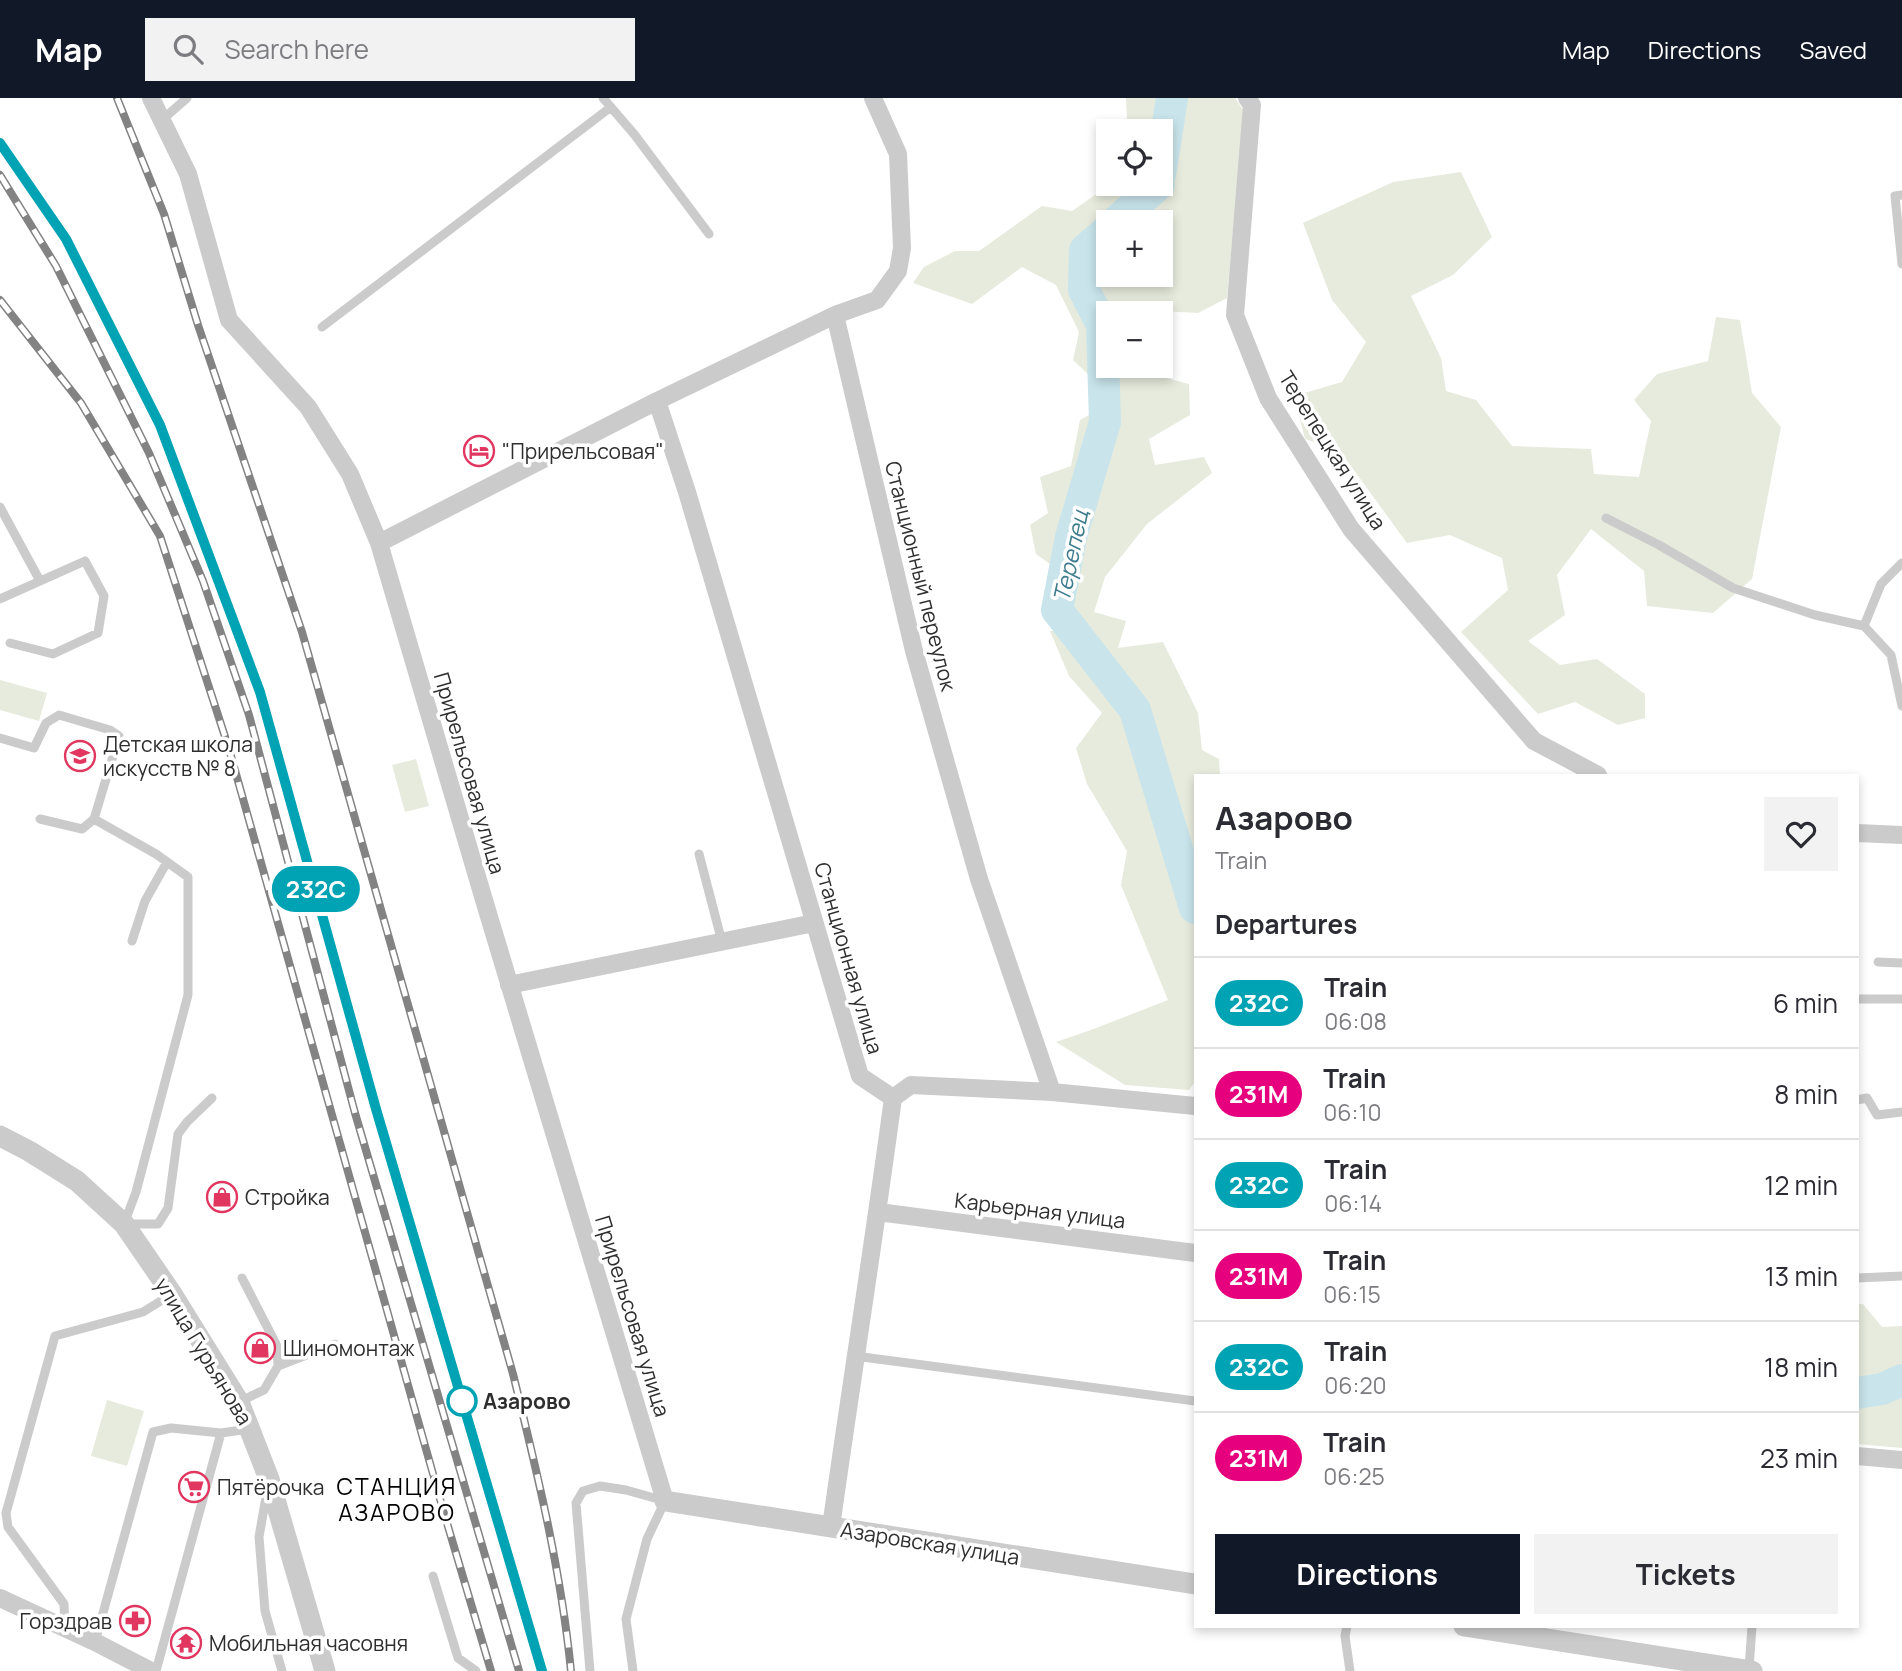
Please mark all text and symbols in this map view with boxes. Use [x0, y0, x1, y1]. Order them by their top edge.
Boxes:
search box [145, 18, 635, 81]
text: Map [35, 27, 103, 72]
icon: search [169, 30, 207, 68]
text: Search here [225, 31, 369, 67]
text: Map [1562, 33, 1610, 66]
text: Directions [1648, 33, 1761, 66]
text: Saved [1799, 33, 1867, 66]
map controls [1096, 119, 1173, 378]
button: locate [1096, 119, 1173, 196]
button: + [1096, 210, 1173, 287]
button: − [1096, 301, 1173, 378]
street label: Терепецкая улица [1273, 365, 1393, 535]
hotel icon: "Прирельсовая" [462, 434, 496, 468]
place label: "Прирельсовая" [502, 437, 664, 465]
street label: Станционный переулок [879, 458, 963, 694]
water label: Терепец [1045, 506, 1096, 605]
street label: Прирельсовая улица [428, 669, 512, 877]
place label: Детская школа искусств № 8 [103, 730, 253, 782]
school or university icon: Детская школа искусств № 8 [63, 739, 97, 773]
text: Азарово [1215, 795, 1353, 840]
button: heart [1764, 797, 1838, 871]
text: Train [1215, 844, 1267, 876]
street label: Станционная улица [808, 859, 890, 1057]
line badge: 232C [267, 866, 365, 912]
text: 232C [286, 872, 346, 905]
text: Departures [1215, 906, 1357, 942]
text: Train [1324, 969, 1387, 1005]
text: 6 min [1773, 985, 1838, 1021]
text: 232C [1229, 986, 1289, 1019]
text: 06:08 [1324, 1005, 1387, 1037]
text: Train [1323, 1060, 1386, 1096]
text: 8 min [1774, 1076, 1838, 1112]
text: 231М [1229, 1077, 1288, 1110]
text: 06:10 [1323, 1096, 1381, 1128]
text: Train [1324, 1151, 1387, 1187]
text: 12 min [1764, 1167, 1838, 1203]
text: 232C [1229, 1168, 1289, 1201]
shop icon: Стройка [205, 1180, 239, 1214]
place label: Стройка [245, 1183, 330, 1211]
street label: Карьерная улица [953, 1186, 1127, 1234]
text: 06:14 [1324, 1187, 1382, 1219]
street label: Прирельсовая улица [589, 1212, 677, 1420]
text: Train [1323, 1242, 1386, 1278]
text: 13 min [1765, 1258, 1838, 1294]
text: 231М [1229, 1259, 1288, 1292]
street label: улица Гурьянова [149, 1272, 259, 1430]
text: 06:15 [1323, 1278, 1381, 1310]
shop icon: Шиномонтаж [243, 1331, 277, 1365]
text: Train [1324, 1333, 1387, 1369]
place label: Шиномонтаж [283, 1334, 415, 1362]
text: 18 min [1764, 1349, 1838, 1385]
text: 232C [1229, 1350, 1289, 1383]
text: 06:20 [1324, 1369, 1387, 1401]
marker: Азарово [447, 1386, 477, 1416]
place label: Азарово [483, 1387, 571, 1415]
text: Train [1323, 1424, 1386, 1460]
text: 23 min [1760, 1440, 1838, 1476]
text: 231М [1229, 1441, 1288, 1474]
text: 06:25 [1323, 1460, 1385, 1492]
supermarket icon: Пятёрочка [177, 1470, 211, 1504]
district label: СТАНЦИЯ АЗАРОВО [337, 1470, 457, 1528]
place label: Пятёрочка [217, 1473, 324, 1501]
street label: Азаровская улица [839, 1515, 1021, 1571]
button: Directions [1215, 1534, 1520, 1614]
button: Tickets [1534, 1534, 1838, 1614]
pharmacy icon: Горздрав [118, 1604, 152, 1638]
place label: Горздрав [20, 1607, 112, 1635]
temple icon: Мобильная часовня [169, 1626, 203, 1660]
place label: Мобильная часовня [209, 1629, 408, 1657]

